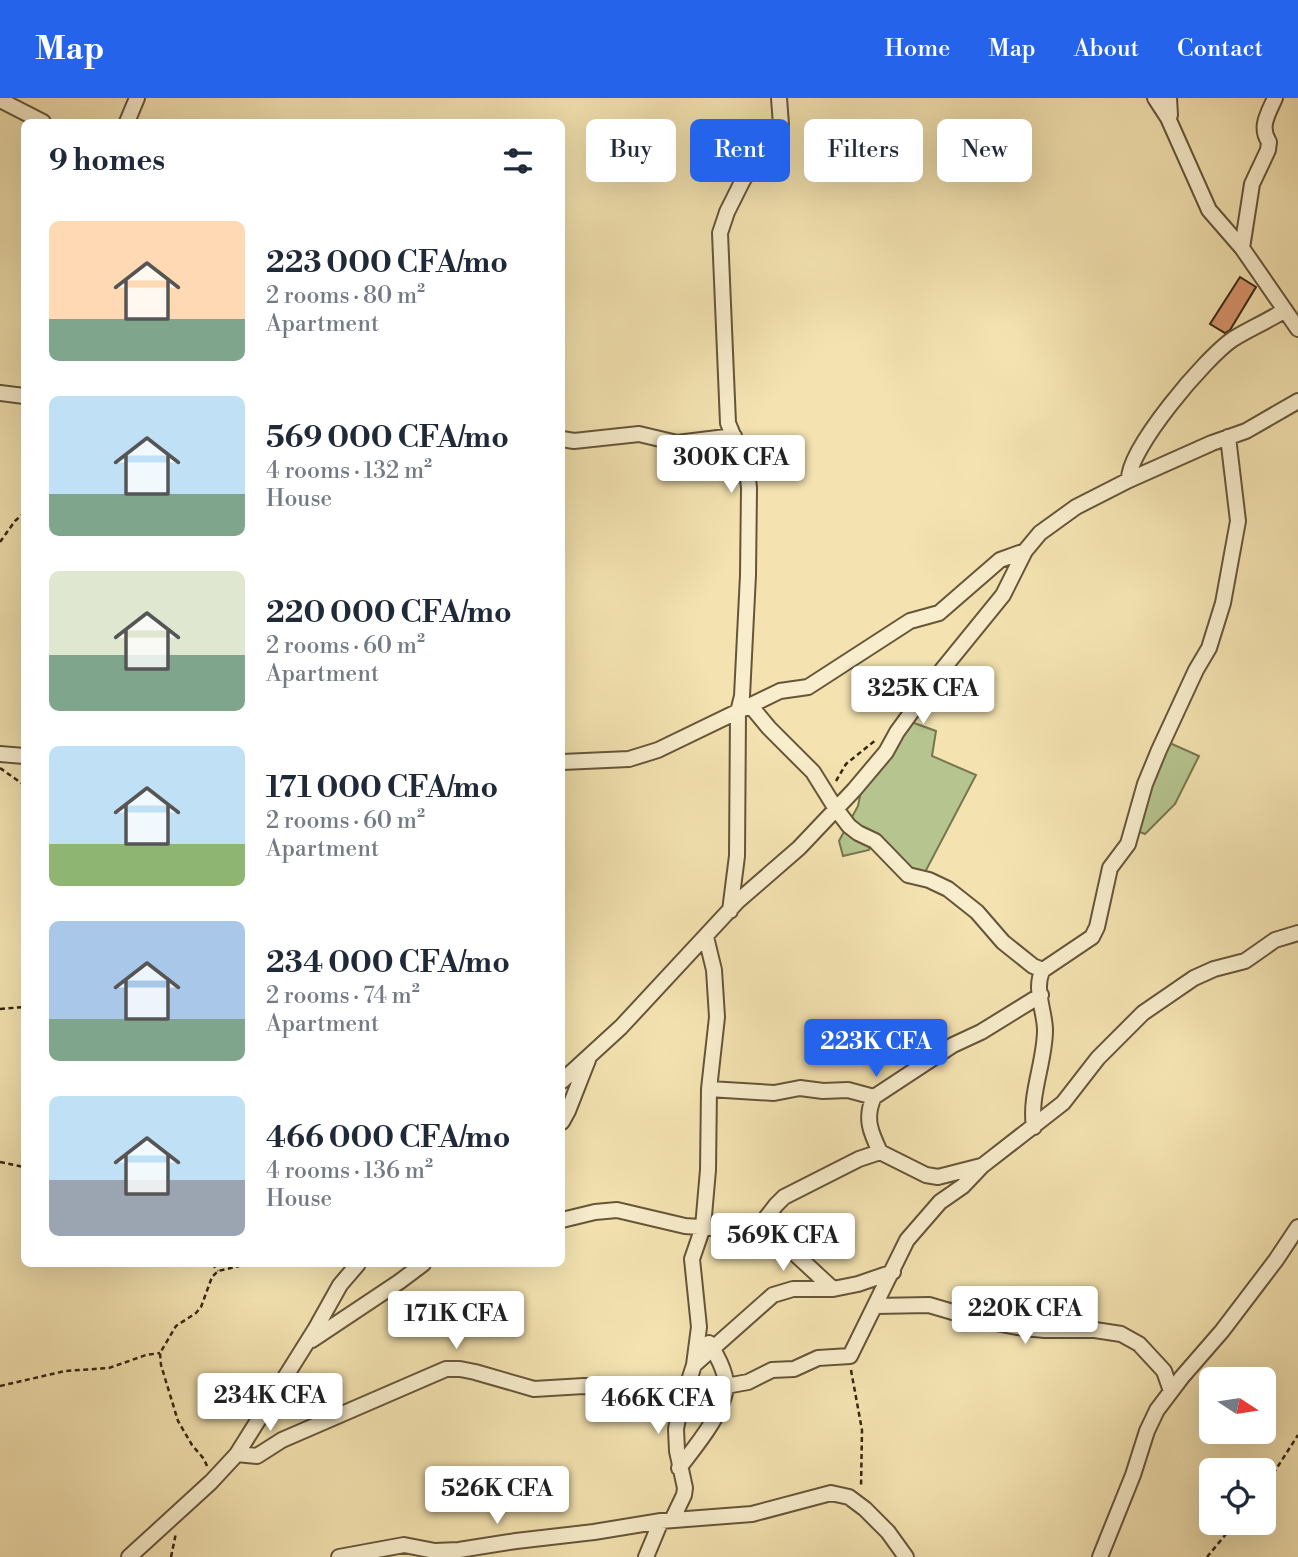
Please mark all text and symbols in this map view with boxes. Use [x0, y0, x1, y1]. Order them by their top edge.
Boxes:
text: Map [35, 29, 104, 70]
text: Home [885, 34, 950, 64]
text: Map [988, 34, 1036, 64]
text: About [1074, 34, 1139, 64]
text: Contact [1177, 34, 1263, 64]
chip: Buy [586, 119, 676, 182]
chip: Rent [690, 119, 790, 182]
chip: Filters [804, 119, 923, 182]
chip: New [937, 119, 1032, 182]
text: 9 homes [49, 142, 165, 180]
icon: filters [499, 142, 537, 180]
text: 223 000 CFA/mo [266, 244, 508, 282]
icon: home [105, 249, 189, 333]
text: 2 rooms · 80 m² [266, 282, 425, 310]
text: Apartment [266, 310, 379, 338]
text: 569 000 CFA/mo [266, 419, 509, 457]
icon: home [105, 424, 189, 508]
pin: 300K CFA [659, 436, 803, 495]
text: 300K CFA [673, 444, 789, 472]
text: 4 rooms · 132 m² [266, 457, 432, 485]
text: House [266, 485, 332, 513]
text: 220 000 CFA/mo [266, 594, 512, 632]
icon: home [105, 599, 189, 683]
text: 2 rooms · 60 m² [266, 632, 425, 660]
text: Apartment [266, 660, 379, 688]
pin: 325K CFA [851, 666, 995, 726]
text: 325K CFA [867, 675, 979, 703]
text: 171 000 CFA/mo [266, 769, 498, 807]
icon: home [105, 774, 189, 858]
text: 2 rooms · 60 m² [266, 807, 425, 835]
text: Apartment [266, 835, 379, 863]
text: 234 000 CFA/mo [266, 944, 510, 982]
icon: home [105, 949, 189, 1033]
text: 2 rooms · 74 m² [266, 982, 420, 1010]
text: Apartment [266, 1010, 379, 1038]
pin: 223K CFA [804, 1020, 948, 1079]
text: 223K CFA [820, 1028, 932, 1056]
text: 466 000 CFA/mo [266, 1119, 510, 1157]
icon: home [105, 1124, 189, 1208]
text: 4 rooms · 136 m² [266, 1157, 433, 1185]
text: House [266, 1185, 332, 1213]
pin: 569K CFA [711, 1214, 855, 1273]
text: 569K CFA [727, 1222, 839, 1250]
pin: 220K CFA [953, 1286, 1097, 1346]
pin: 171K CFA [384, 1292, 528, 1351]
text: 220K CFA [968, 1295, 1082, 1323]
text: 171K CFA [404, 1300, 508, 1328]
north arrow [1199, 1367, 1276, 1444]
map controls [1199, 1367, 1276, 1535]
pin: 234K CFA [198, 1374, 342, 1433]
pin: 466K CFA [586, 1376, 730, 1436]
text: 234K CFA [214, 1382, 326, 1410]
text: 466K CFA [601, 1385, 715, 1413]
button: locate [1199, 1458, 1276, 1535]
pin: 526K CFA [425, 1466, 569, 1526]
text: 526K CFA [441, 1475, 553, 1503]

